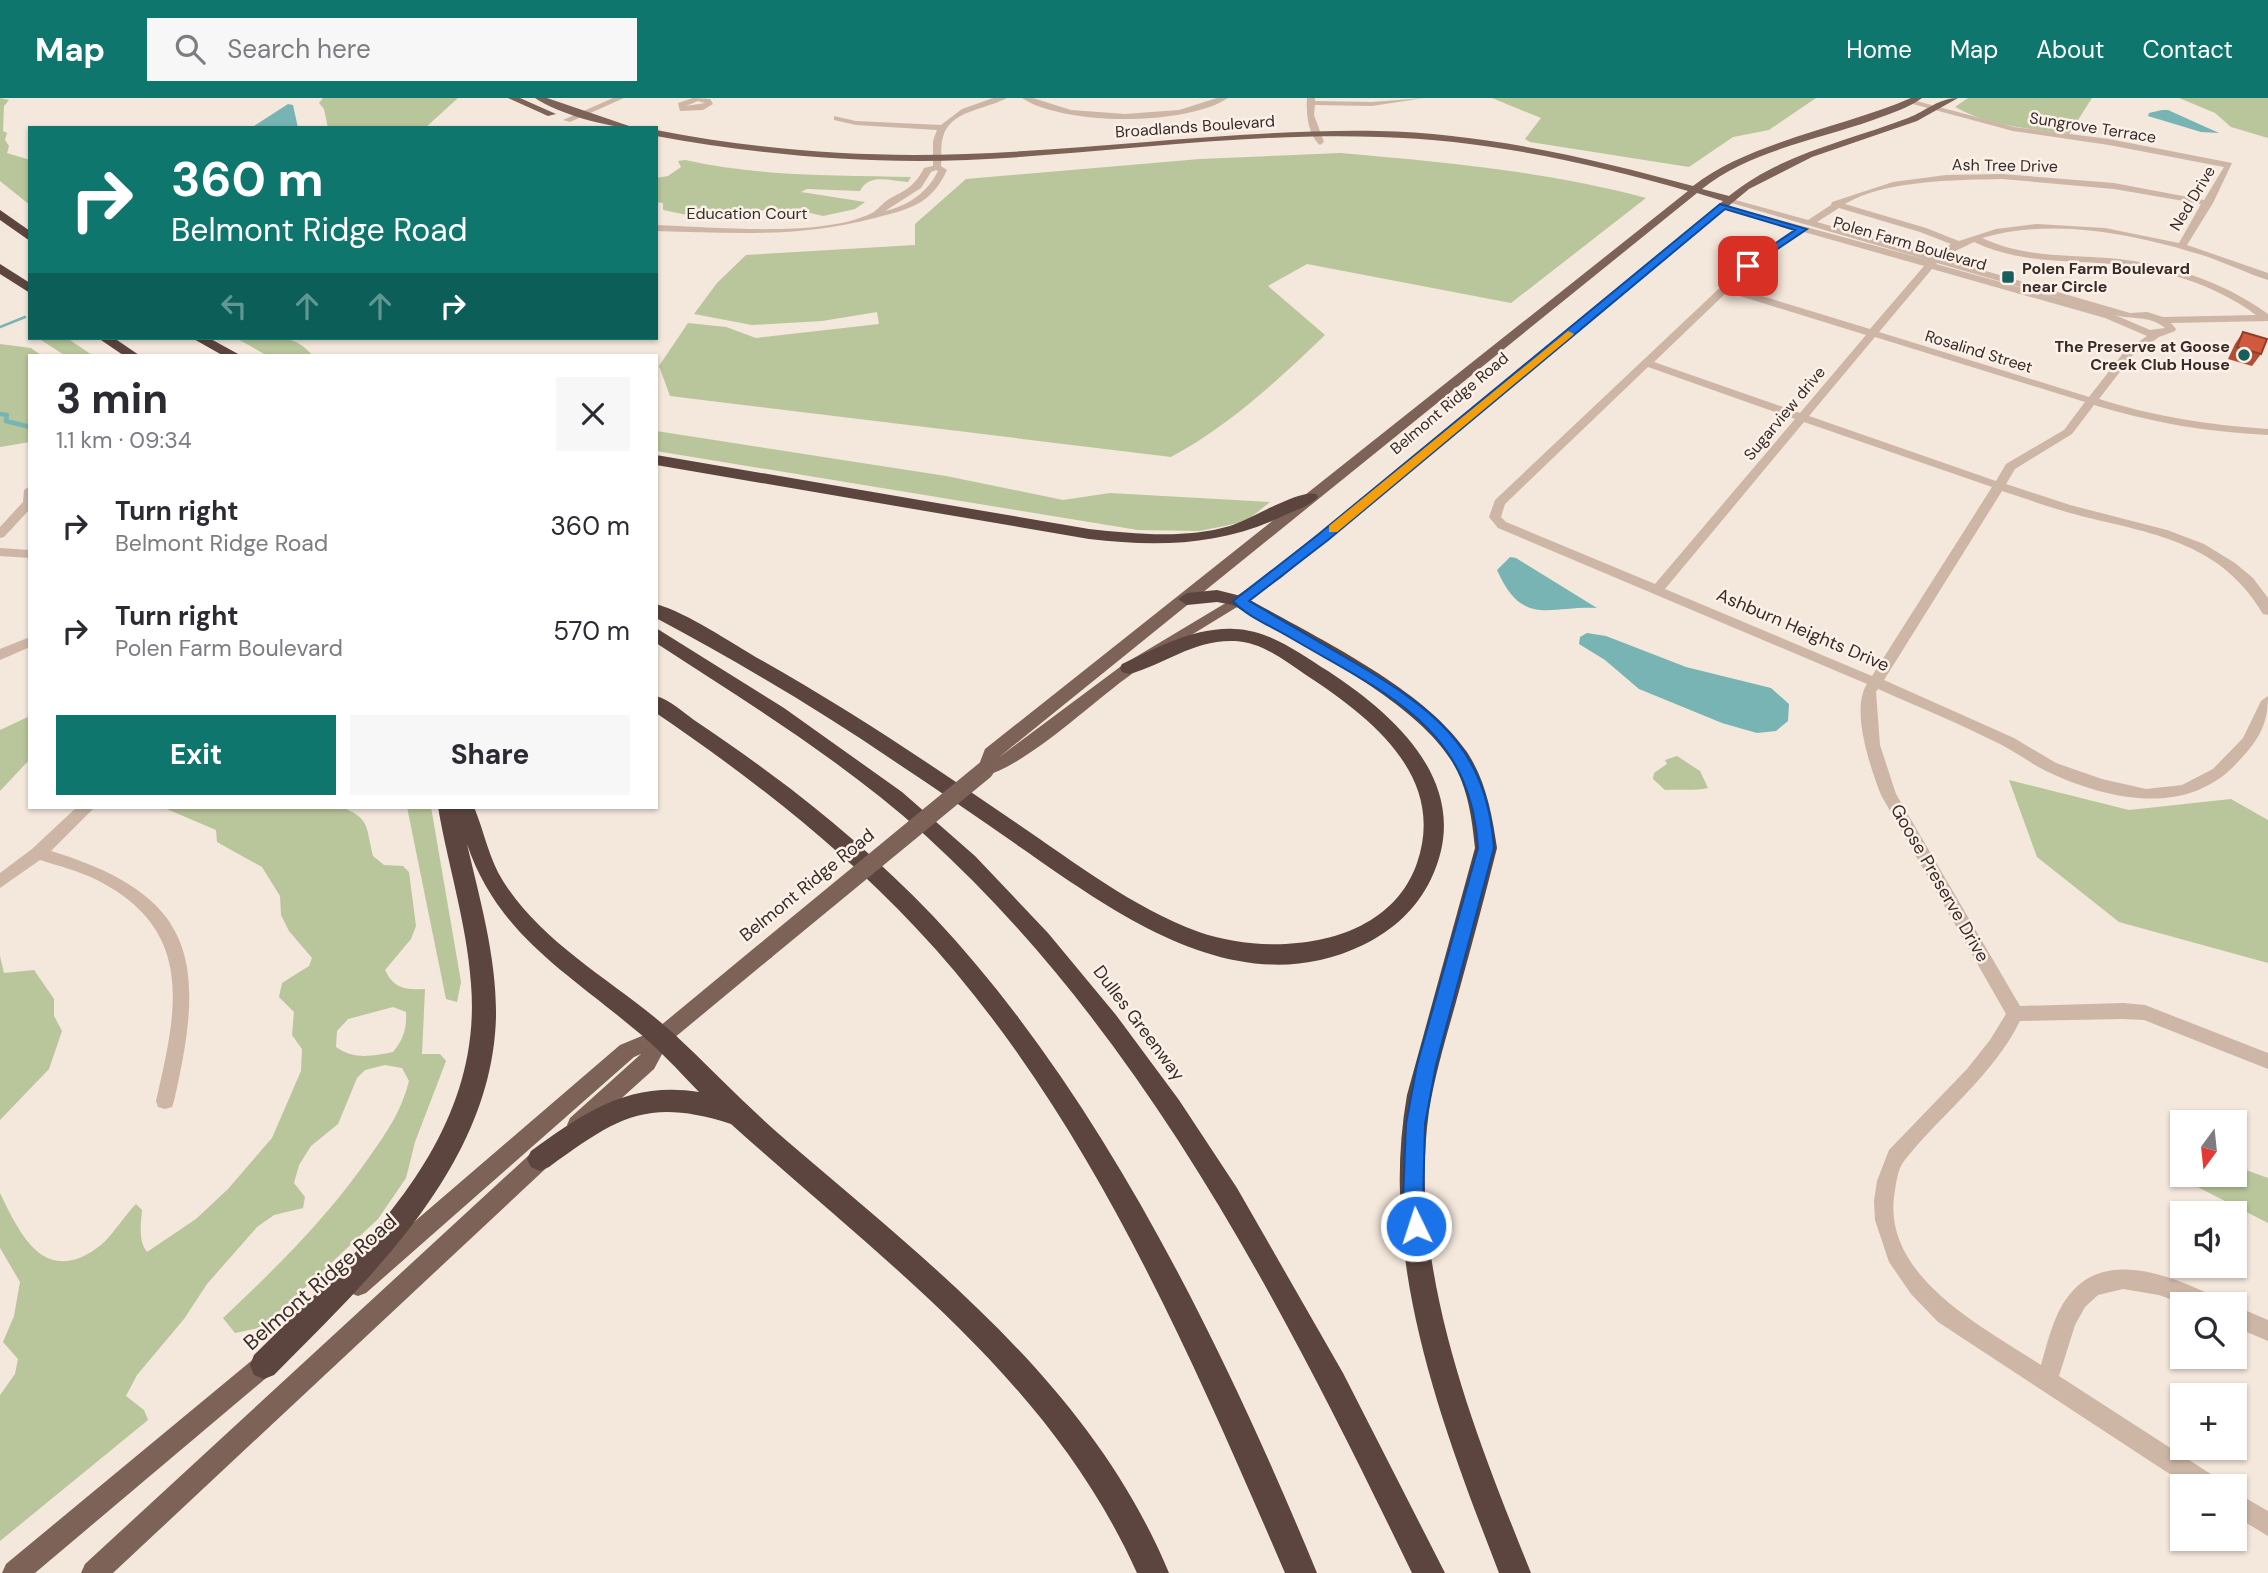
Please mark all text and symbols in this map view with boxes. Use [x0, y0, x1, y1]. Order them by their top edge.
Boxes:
search box [147, 18, 637, 81]
text: Map [35, 28, 105, 71]
icon: search [171, 30, 209, 68]
text: Search here [227, 32, 371, 66]
text: Home [1846, 34, 1912, 65]
text: Map [1950, 34, 1998, 65]
text: About [2036, 34, 2105, 65]
text: Contact [2143, 34, 2233, 65]
street label: Sungrove Terrace [2028, 107, 2158, 148]
street label: Broadlands Boulevard [1114, 110, 1276, 143]
text: 360 m [171, 147, 324, 211]
icon: right [56, 154, 147, 245]
street label: Ash Tree Drive [1952, 154, 2058, 177]
street label: Ned Drive [2165, 162, 2220, 235]
street label: Education Court [686, 203, 808, 224]
text: Belmont Ridge Road [171, 209, 468, 251]
street label: Polen Farm Boulevard [1831, 212, 1989, 275]
pin [1718, 236, 1778, 296]
icon: arrive [1729, 247, 1767, 285]
place label: Polen Farm Boulevard near Circle [2022, 258, 2190, 297]
marker: Polen Farm Boulevard near Circle [2000, 269, 2016, 285]
icon: left [215, 287, 253, 325]
icon: ahead [288, 287, 326, 325]
icon: ahead [361, 287, 399, 325]
icon: right [434, 287, 472, 325]
street label: Rosalind Street [1922, 325, 2035, 378]
place label: The Preserve at Goose Creek Club House [2054, 336, 2230, 375]
marker: The Preserve at Goose Creek Club House [2236, 347, 2252, 363]
street label: Belmont Ridge Road [1386, 348, 1513, 459]
street label: Sugarview drive [1739, 362, 1830, 465]
text: 3 min [56, 371, 168, 426]
button: close [556, 377, 630, 451]
text: 1.1 km · 09:34 [56, 425, 192, 455]
text: Turn right [115, 494, 239, 528]
icon: right [56, 507, 94, 545]
text: 360 m [550, 509, 630, 543]
text: Belmont Ridge Road [115, 528, 328, 558]
street label: Ashburn Heights Drive [1713, 583, 1893, 677]
text: Turn right [115, 599, 239, 633]
icon: right [56, 612, 94, 650]
text: 570 m [553, 614, 630, 648]
text: Polen Farm Boulevard [115, 633, 343, 663]
button: Exit [56, 715, 336, 795]
button: Share [350, 715, 630, 795]
street label: Goose Preserve Drive [1885, 800, 1995, 966]
street label: Belmont Ridge Road [735, 823, 879, 947]
street label: Dulles Greenway [1088, 960, 1190, 1086]
north arrow [2170, 1110, 2247, 1186]
map controls [2170, 1110, 2247, 1551]
position arrow [1379, 1189, 1453, 1263]
button: sound [2170, 1201, 2247, 1278]
street label: Belmont Ridge Road [237, 1208, 403, 1356]
button: search [2170, 1292, 2247, 1369]
button: + [2170, 1383, 2247, 1460]
button: − [2170, 1474, 2247, 1551]

